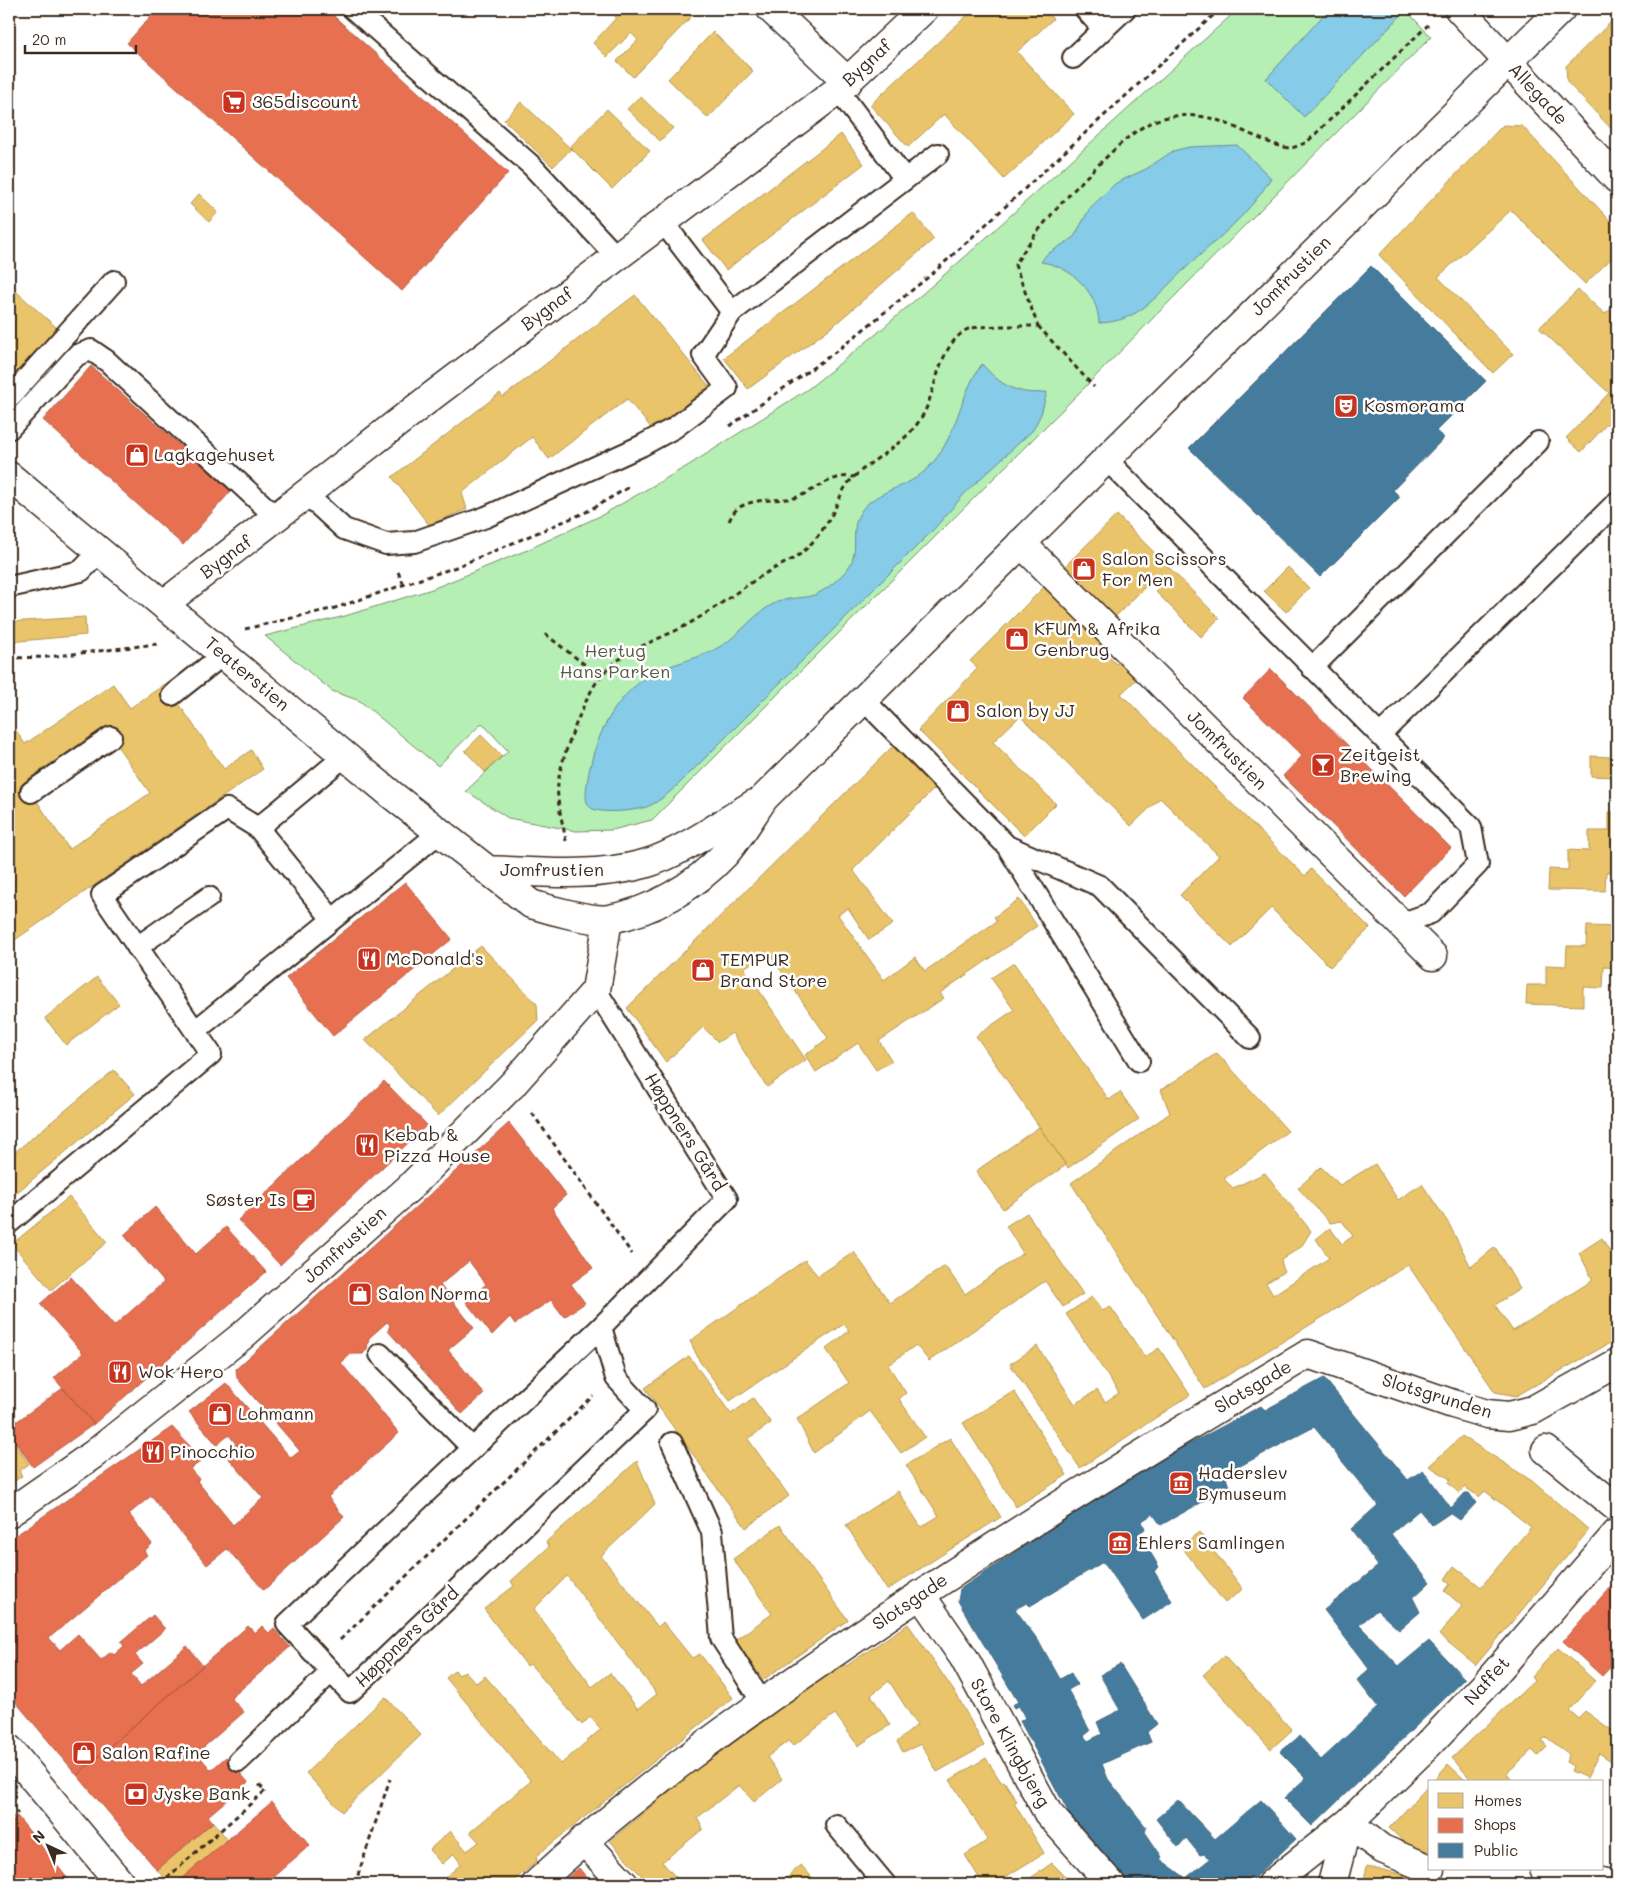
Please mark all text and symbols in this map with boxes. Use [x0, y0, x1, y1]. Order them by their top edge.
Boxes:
scale bar [25, 22, 136, 54]
text: 20 m [32, 29, 66, 49]
street label: Bygnaf [836, 33, 897, 91]
street label: Allegade [1504, 57, 1574, 130]
supermarket icon: 365discount [221, 89, 247, 115]
place label: 365discount [252, 89, 359, 113]
street label: Jomfrustien [1245, 230, 1336, 321]
street label: Bygnaf [516, 280, 578, 336]
theatre icon: Kosmorama [1333, 393, 1359, 419]
place label: Kosmorama [1364, 393, 1465, 417]
shop icon: Lagkagehuset [124, 442, 150, 468]
place label: Lagkagehuset [154, 442, 275, 466]
street label: Bygnaf [195, 528, 257, 584]
place label: Salon Scissors For Men [1102, 546, 1226, 591]
shop icon: Salon Scissors For Men [1071, 556, 1097, 582]
place label: KFUM & Afrika Genbrug [1034, 616, 1161, 661]
shop icon: KFUM & Afrika Genbrug [1004, 626, 1030, 652]
street label: Teaterstien [200, 631, 295, 716]
park label: Hertug Hans Parken [560, 638, 670, 683]
shop icon: Salon by JJ [945, 698, 971, 724]
place label: Salon by JJ [976, 698, 1075, 722]
street label: Jomfrustien [1182, 704, 1273, 795]
place label: Zeitgeist Brewing [1340, 742, 1420, 787]
bar icon: Zeitgeist Brewing [1310, 752, 1336, 778]
street label: Jomfrustien [500, 857, 604, 881]
restaurant icon: McDonald's [356, 946, 382, 972]
place label: McDonald's [386, 946, 484, 970]
place label: TEMPUR Brand Store [720, 947, 827, 992]
shop icon: TEMPUR Brand Store [690, 957, 716, 983]
street label: Høppners Gård [640, 1068, 732, 1195]
place label: Kebab & Pizza House [384, 1122, 491, 1167]
restaurant icon: Kebab & Pizza House [354, 1132, 380, 1158]
place label: Søster Is [206, 1187, 286, 1211]
cafe icon: Søster Is [291, 1187, 317, 1213]
street label: Jomfrustien [298, 1201, 391, 1288]
shop icon: Salon Norma [347, 1281, 373, 1307]
place label: Salon Norma [378, 1281, 489, 1305]
street label: Slotsgade [1209, 1354, 1296, 1419]
restaurant icon: Wok Hero [107, 1359, 133, 1385]
place label: Wok Hero [138, 1359, 224, 1383]
street label: Slotsgrunden [1379, 1367, 1495, 1423]
shop icon: Lohmann [207, 1401, 233, 1427]
place label: Lohmann [238, 1401, 314, 1425]
restaurant icon: Pinocchio [140, 1439, 166, 1465]
place label: Pinocchio [170, 1439, 255, 1463]
place label: Haderslev Bymuseum [1198, 1460, 1288, 1505]
museum icon: Haderslev Bymuseum [1168, 1470, 1194, 1496]
museum icon: Ehlers Samlingen [1107, 1530, 1133, 1556]
place label: Ehlers Samlingen [1138, 1530, 1285, 1554]
street label: Slotsgade [867, 1567, 952, 1635]
street label: Høppners Gård [349, 1581, 463, 1692]
street label: Naffet [1458, 1651, 1514, 1710]
street label: Store Klingbjerg [965, 1674, 1056, 1811]
shop icon: Salon Rafine [71, 1740, 97, 1766]
place label: Salon Rafine [102, 1740, 211, 1764]
legend [1428, 1780, 1604, 1870]
bank icon: Jyske Bank [123, 1781, 149, 1807]
place label: Jyske Bank [154, 1781, 250, 1805]
text: Homes [1474, 1790, 1522, 1810]
text: Shops [1474, 1814, 1516, 1834]
north arrow [22, 1820, 72, 1870]
text: N [28, 1826, 49, 1847]
text: Public [1474, 1840, 1518, 1860]

